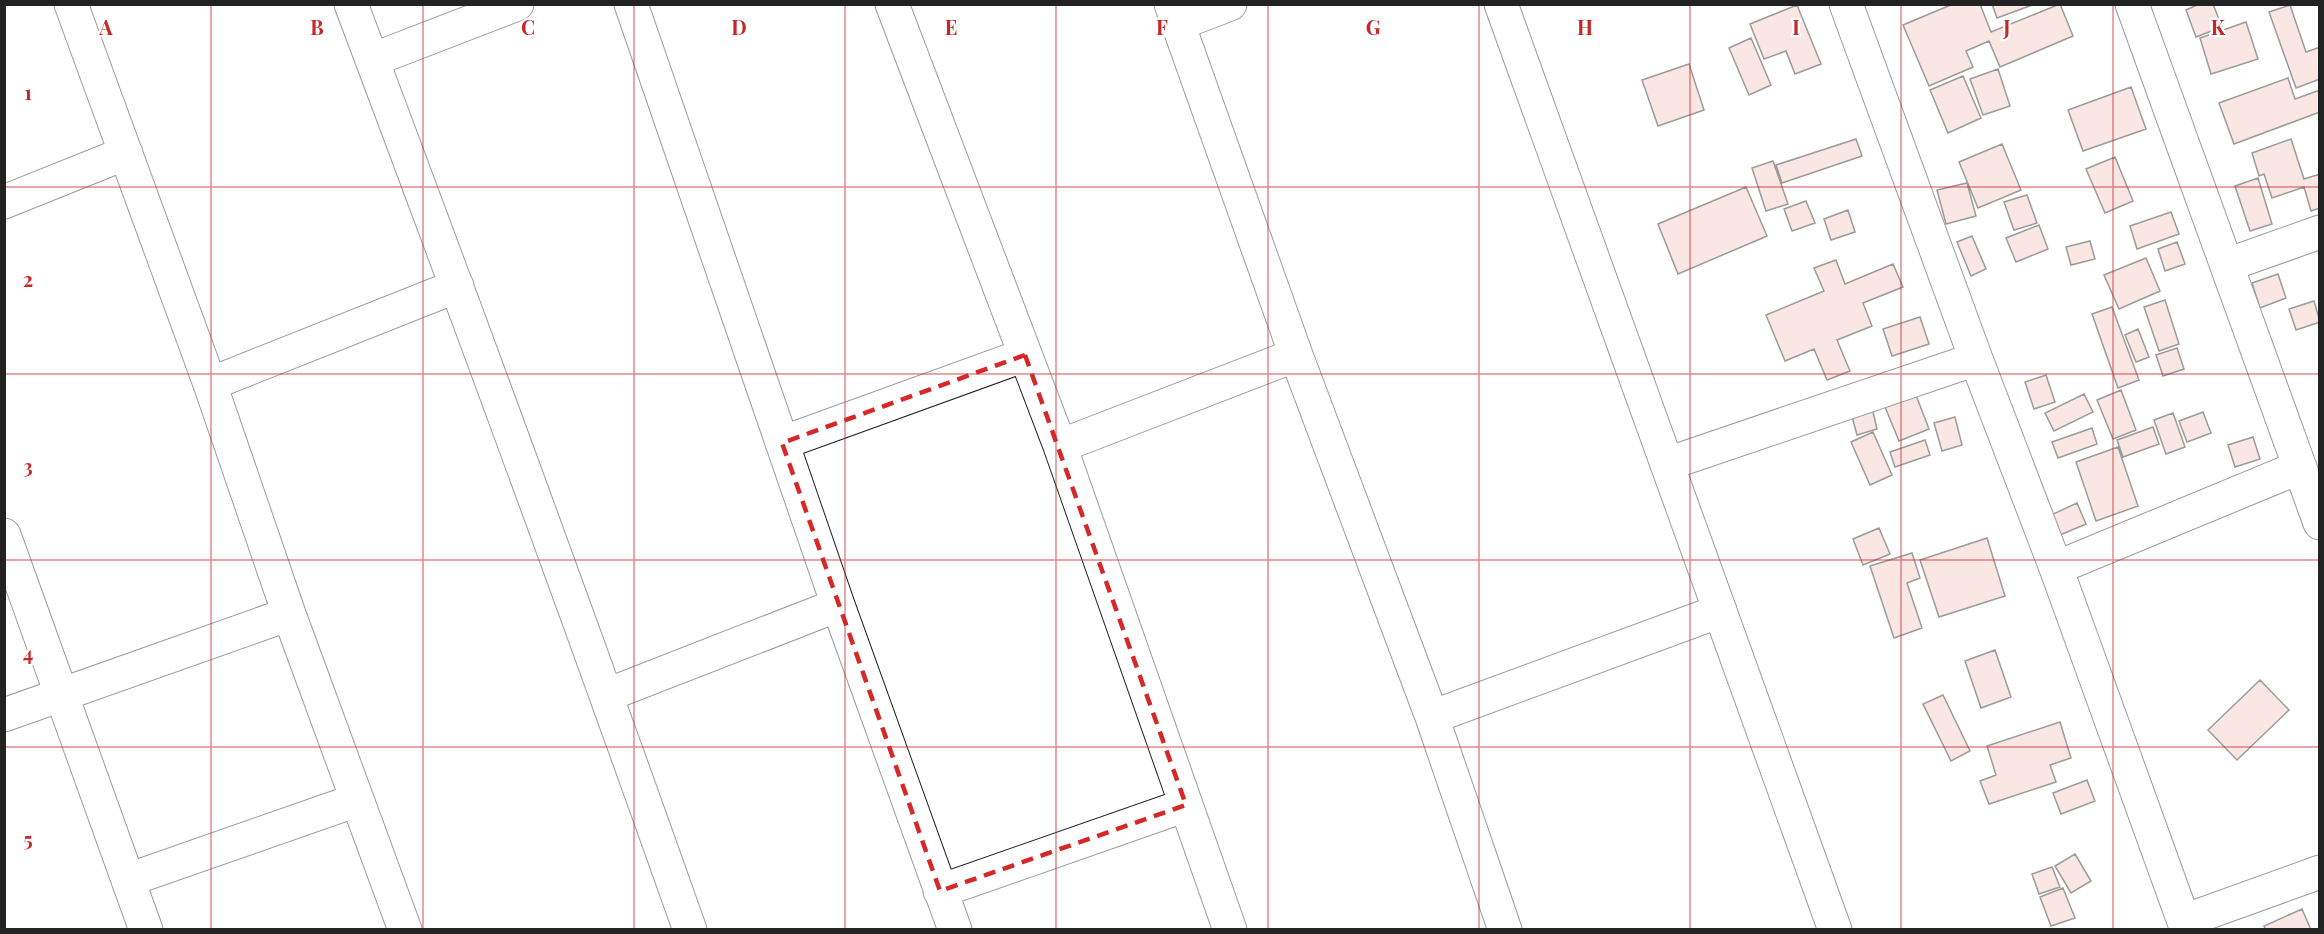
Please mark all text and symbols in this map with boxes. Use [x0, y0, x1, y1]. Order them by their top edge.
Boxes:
text: A [98, 13, 113, 40]
text: B [310, 13, 324, 40]
text: C [521, 13, 535, 40]
text: D [731, 13, 747, 40]
text: E [945, 13, 957, 40]
text: F [1156, 13, 1168, 40]
text: G [1366, 13, 1381, 40]
text: H [1577, 13, 1593, 40]
text: I [1792, 13, 1800, 40]
text: J [2002, 13, 2011, 40]
text: K [2211, 13, 2226, 40]
text: 1 [24, 78, 32, 105]
text: 2 [23, 265, 33, 292]
text: 3 [23, 452, 33, 479]
text: 4 [23, 639, 33, 666]
text: 5 [23, 825, 33, 852]

